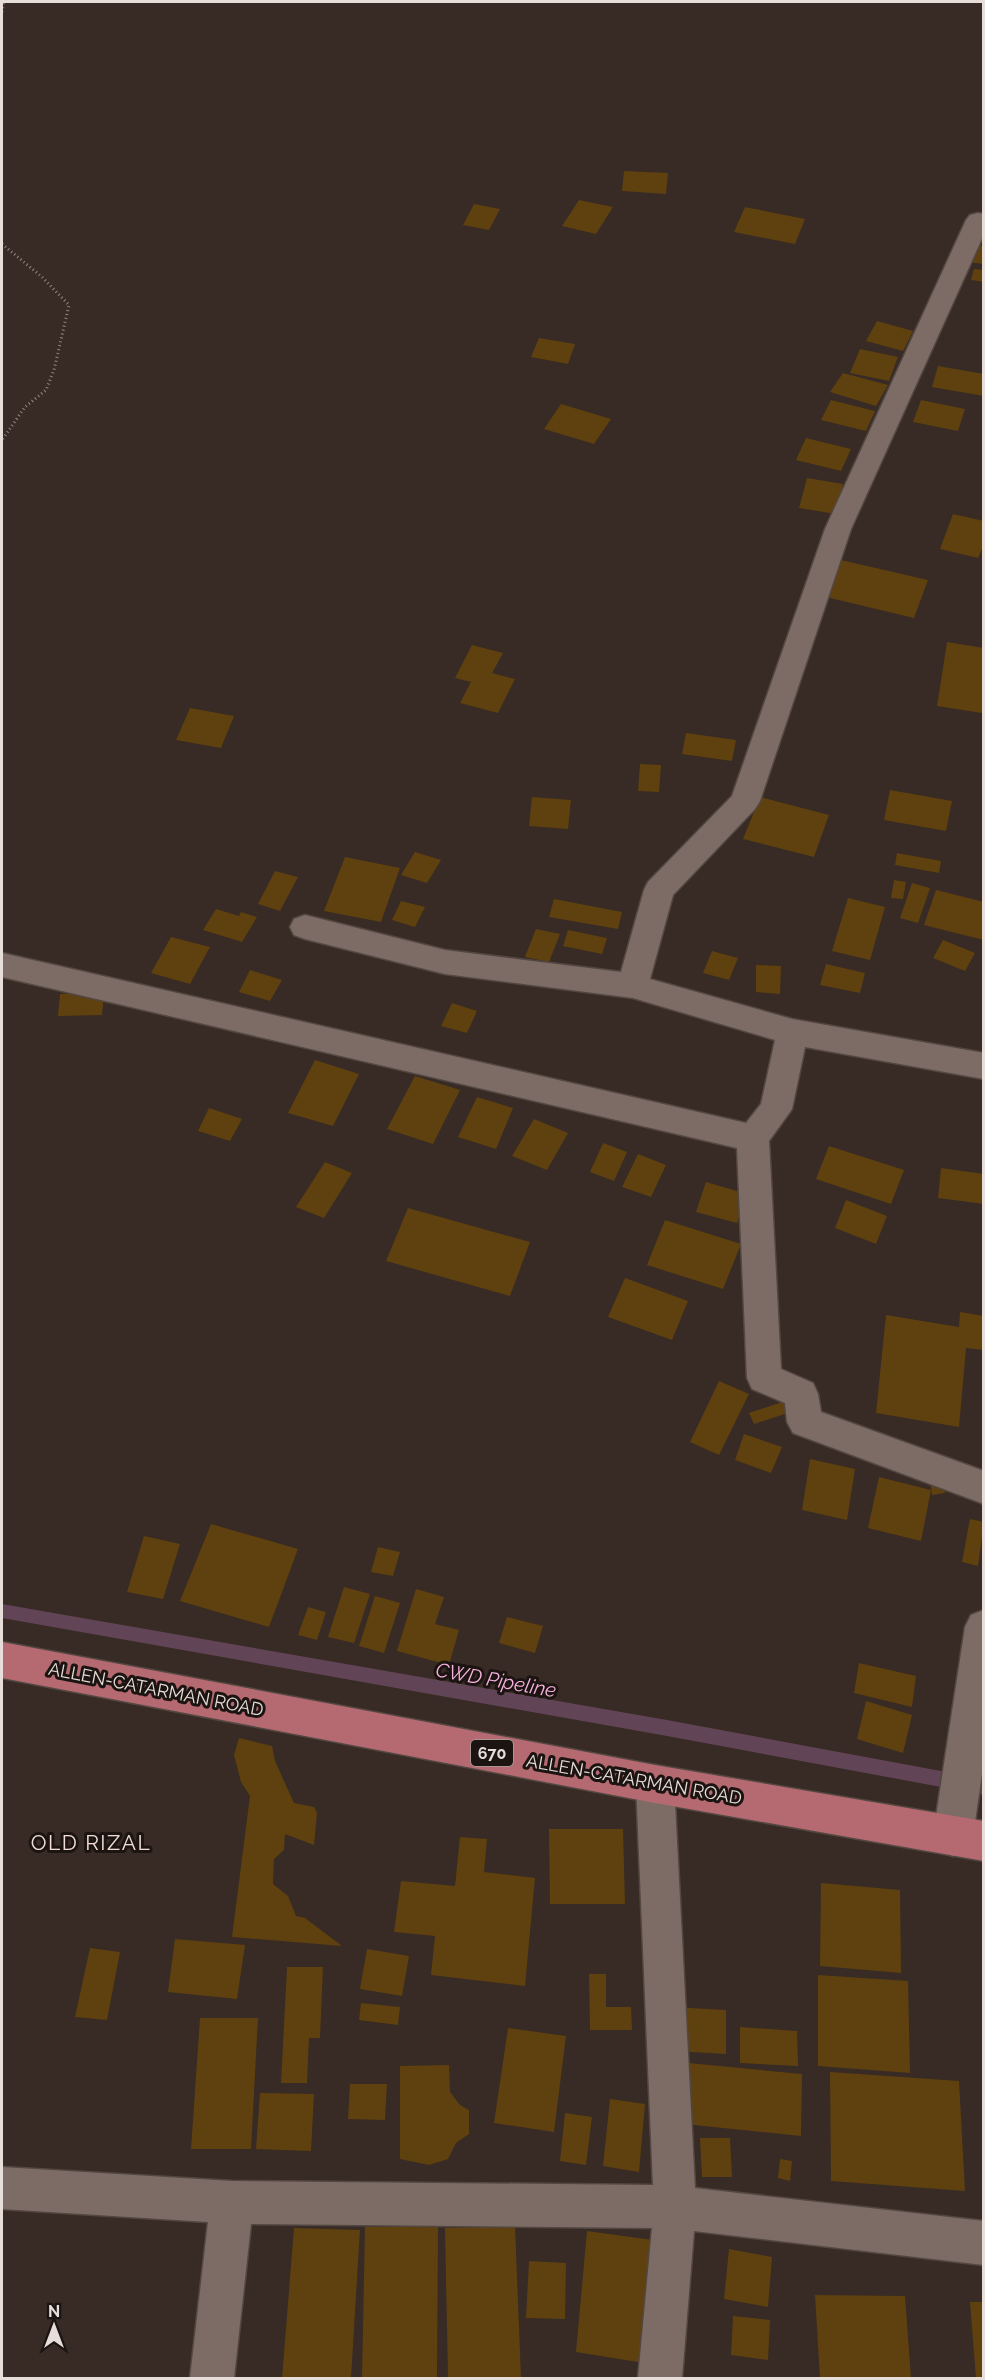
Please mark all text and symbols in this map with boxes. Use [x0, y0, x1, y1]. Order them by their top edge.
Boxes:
street label: ALLEN-CATARMAN ROAD [47, 1658, 265, 1720]
water label: CWD Pipeline [434, 1658, 558, 1702]
road number: 670 [471, 1740, 513, 1766]
street label: ALLEN-CATARMAN ROAD [524, 1750, 744, 1808]
district label: OLD RIZAL [31, 1830, 151, 1855]
north arrow [24, 2296, 84, 2356]
text: N [48, 2302, 60, 2321]

